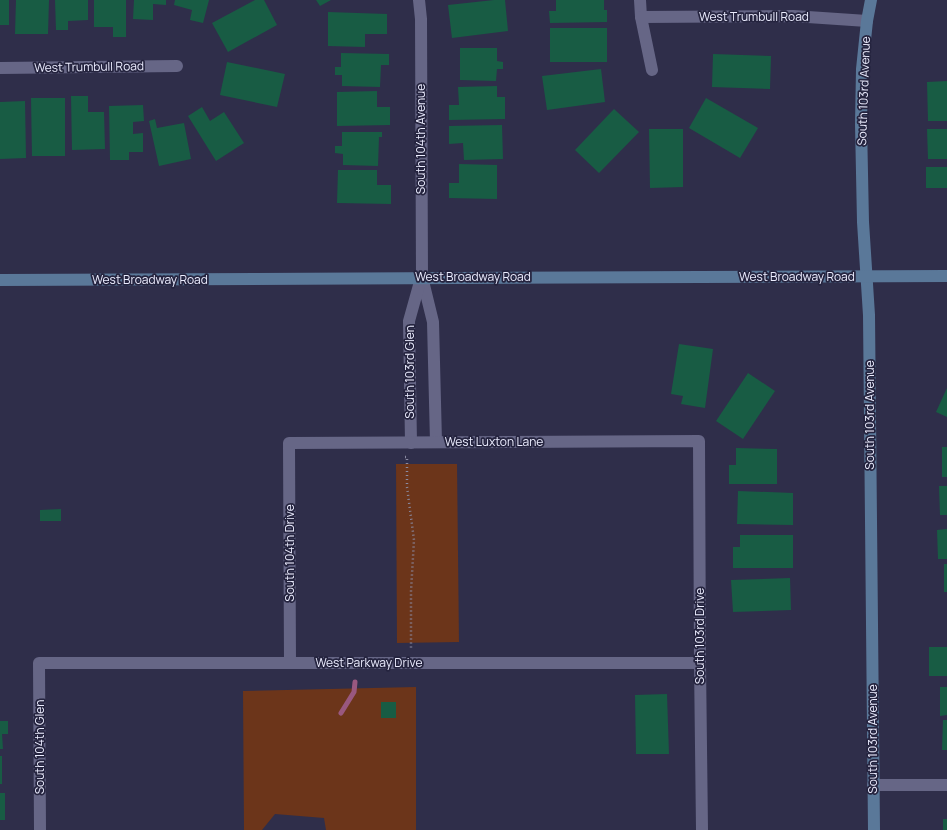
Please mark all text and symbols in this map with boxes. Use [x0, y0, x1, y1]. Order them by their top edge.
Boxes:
street label: West Trumbull Road [699, 8, 809, 25]
street label: South 103rd Avenue [853, 36, 874, 146]
street label: West Trumbull Road [34, 57, 144, 76]
street label: South 104th Avenue [412, 84, 429, 194]
street label: West Broadway Road [415, 268, 531, 285]
street label: West Broadway Road [739, 268, 855, 285]
street label: West Broadway Road [92, 271, 208, 288]
street label: South 103rd Glen [401, 325, 418, 419]
street label: South 103rd Avenue [861, 360, 878, 470]
street label: West Luxton Lane [445, 433, 543, 450]
street label: South 104th Drive [281, 504, 298, 602]
street label: South 103rd Drive [691, 588, 708, 684]
street label: West Parkway Drive [316, 654, 422, 671]
street label: South 103rd Avenue [864, 684, 881, 794]
street label: South 104th Glen [31, 700, 48, 794]

